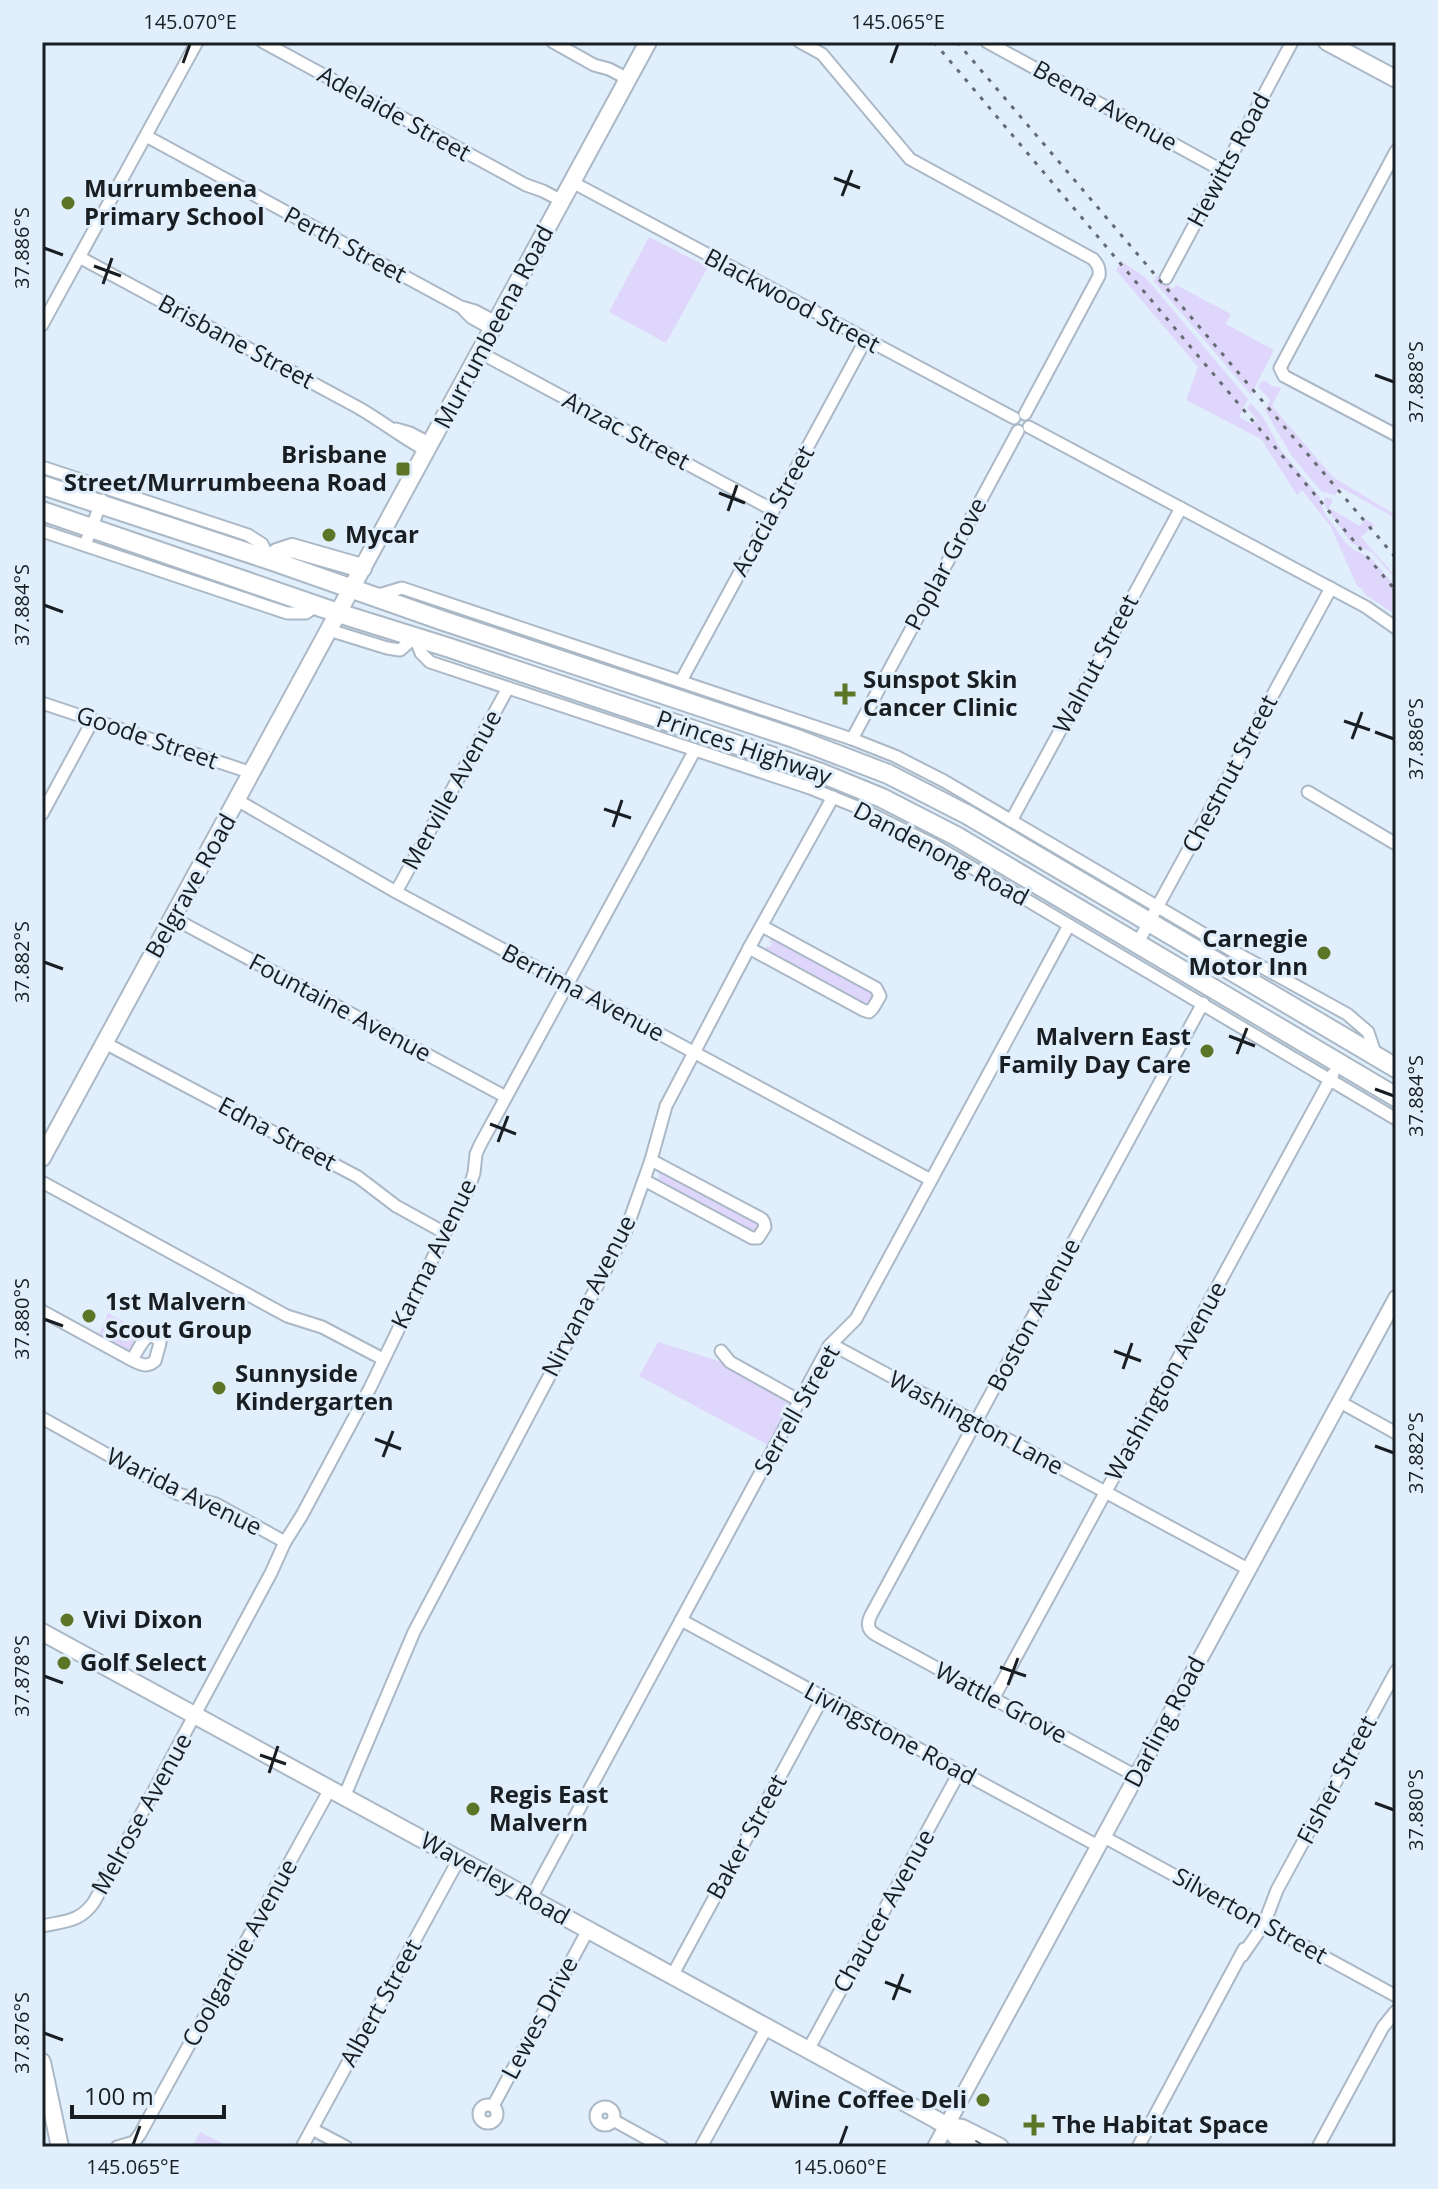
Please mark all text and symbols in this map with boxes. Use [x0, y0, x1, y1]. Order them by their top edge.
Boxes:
text: 145.070°E [143, 8, 237, 35]
text: 145.065°E [851, 8, 945, 35]
street label: Beena Avenue [1028, 51, 1184, 158]
street label: Adelaide Street [312, 57, 477, 168]
street label: Hewitts Road [1178, 86, 1277, 232]
place label: Murrumbeena Primary School [84, 171, 265, 232]
marker: Murrumbeena Primary School [59, 194, 77, 212]
street label: Perth Street [279, 198, 413, 290]
text: 37.886°S [8, 207, 35, 289]
street label: Murrumbeena Road [425, 219, 560, 434]
street label: Blackwood Street [699, 239, 886, 360]
street label: Brisbane Street [153, 286, 321, 396]
text: 37.888°S [1402, 341, 1429, 423]
street label: Anzac Street [557, 382, 696, 477]
place label: Brisbane Street/Murrumbeena Road [64, 437, 387, 498]
street label: Acacia Street [722, 439, 821, 581]
marker: Brisbane Street/Murrumbeena Road [394, 460, 412, 478]
street label: Poplar Grove [896, 491, 994, 636]
place label: Mycar [345, 517, 419, 550]
marker: Mycar [320, 526, 338, 544]
text: 37.884°S [8, 564, 35, 646]
street label: Walnut Street [1044, 588, 1145, 739]
place label: Sunspot Skin Cancer Clinic [863, 662, 1018, 723]
marker: Sunspot Skin Cancer Clinic [834, 683, 856, 705]
street label: Chestnut Street [1173, 688, 1284, 858]
street label: Goode Street [72, 697, 223, 776]
text: 37.886°S [1402, 698, 1429, 780]
street label: Princes Highway [653, 701, 837, 792]
street label: Merville Avenue [393, 703, 508, 875]
street label: Dandenong Road [848, 793, 1035, 913]
street label: Belgrave Road [136, 807, 243, 963]
text: 37.882°S [8, 921, 35, 1003]
place label: Carnegie Motor Inn [1189, 921, 1308, 982]
street label: Berrima Avenue [496, 935, 671, 1048]
marker: Carnegie Motor Inn [1315, 944, 1333, 962]
street label: Fountaine Avenue [244, 945, 438, 1069]
place label: Malvern East Family Day Care [998, 1019, 1191, 1080]
marker: Malvern East Family Day Care [1198, 1042, 1216, 1060]
text: 37.884°S [1402, 1055, 1429, 1137]
street label: Edna Street [213, 1088, 343, 1178]
street label: Karma Avenue [382, 1173, 483, 1334]
street label: Nirvana Avenue [533, 1209, 643, 1382]
street label: Boston Avenue [978, 1232, 1087, 1397]
street label: Washington Avenue [1096, 1275, 1233, 1486]
text: 37.880°S [8, 1278, 35, 1360]
place label: 1st Malvern Scout Group [105, 1284, 252, 1345]
marker: 1st Malvern Scout Group [80, 1307, 98, 1325]
street label: Serrell Street [745, 1338, 846, 1480]
place label: Sunnyside Kindergarten [235, 1356, 394, 1417]
street label: Washington Lane [884, 1362, 1070, 1482]
marker: Sunnyside Kindergarten [210, 1379, 228, 1397]
text: 37.882°S [1402, 1412, 1429, 1494]
street label: Warida Avenue [101, 1439, 268, 1543]
place label: Vivi Dixon [83, 1602, 203, 1635]
marker: Vivi Dixon [58, 1611, 76, 1629]
text: 37.878°S [8, 1635, 35, 1717]
place label: Golf Select [80, 1645, 207, 1678]
street label: Darling Road [1115, 1650, 1212, 1793]
street label: Wattle Grove [930, 1653, 1074, 1750]
marker: Golf Select [55, 1654, 73, 1672]
street label: Livingstone Road [799, 1673, 983, 1792]
street label: Fisher Street [1288, 1709, 1383, 1849]
street label: Melrose Avenue [83, 1727, 199, 1900]
street label: Baker Street [698, 1768, 794, 1905]
text: 37.880°S [1402, 1769, 1429, 1851]
place label: Regis East Malvern [489, 1777, 608, 1838]
marker: Regis East Malvern [464, 1800, 482, 1818]
street label: Chaucer Avenue [824, 1822, 941, 1998]
street label: Waverley Road [415, 1823, 576, 1932]
street label: Coolgardie Avenue [173, 1852, 304, 2052]
street label: Silverton Street [1168, 1859, 1334, 1971]
street label: Albert Street [331, 1933, 428, 2072]
street label: Lewes Drive [493, 1950, 585, 2084]
text: 37.876°S [8, 1992, 35, 2074]
scale bar [72, 2069, 224, 2119]
text: 100 m [84, 2079, 154, 2112]
place label: Wine Coffee Deli [770, 2082, 967, 2115]
marker: Wine Coffee Deli [974, 2091, 992, 2109]
place label: The Habitat Space [1052, 2107, 1268, 2140]
marker: The Habitat Space [1023, 2114, 1045, 2136]
text: 145.065°E [86, 2153, 180, 2180]
text: 145.060°E [793, 2153, 887, 2180]

